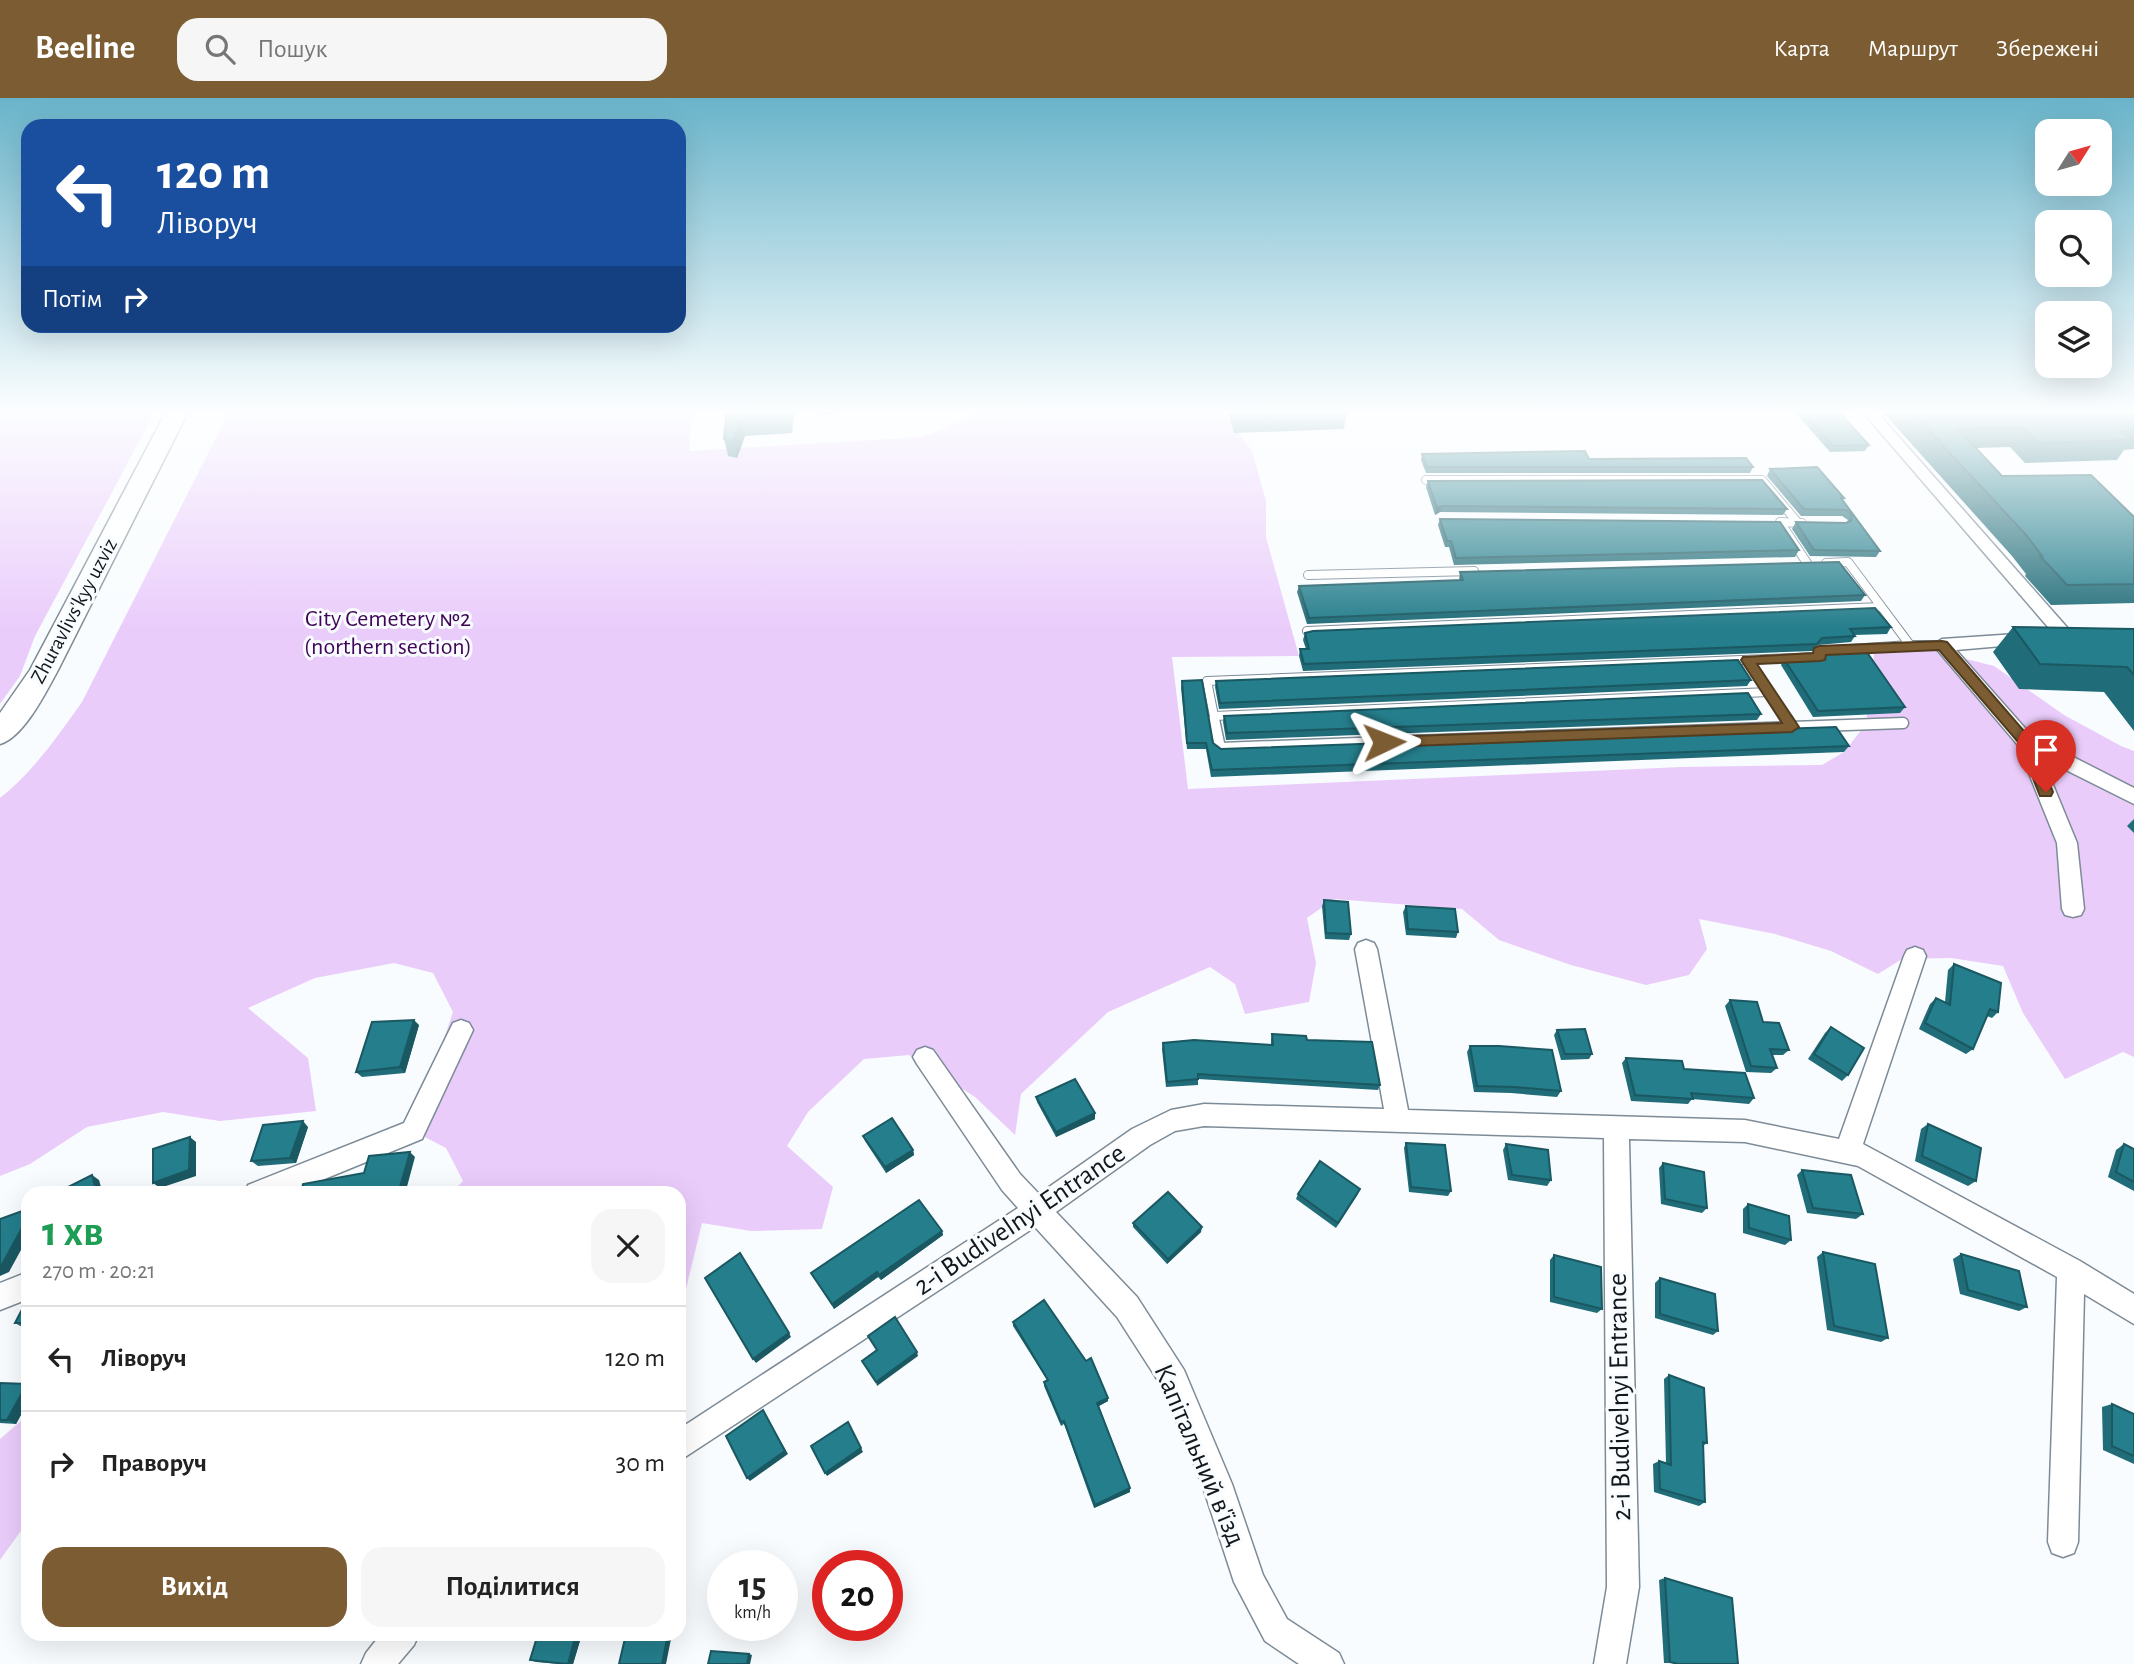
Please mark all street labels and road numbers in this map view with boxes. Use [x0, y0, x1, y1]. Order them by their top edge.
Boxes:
street label: Zhuravlivs'kyy uzviz [27, 535, 121, 687]
street label: 2-i Budivelnyi Entrance [909, 1139, 1131, 1301]
street label: 2-i Budivelnyi Entrance [1604, 1273, 1636, 1521]
street label: Капітальний в'їзд [1148, 1360, 1250, 1550]

